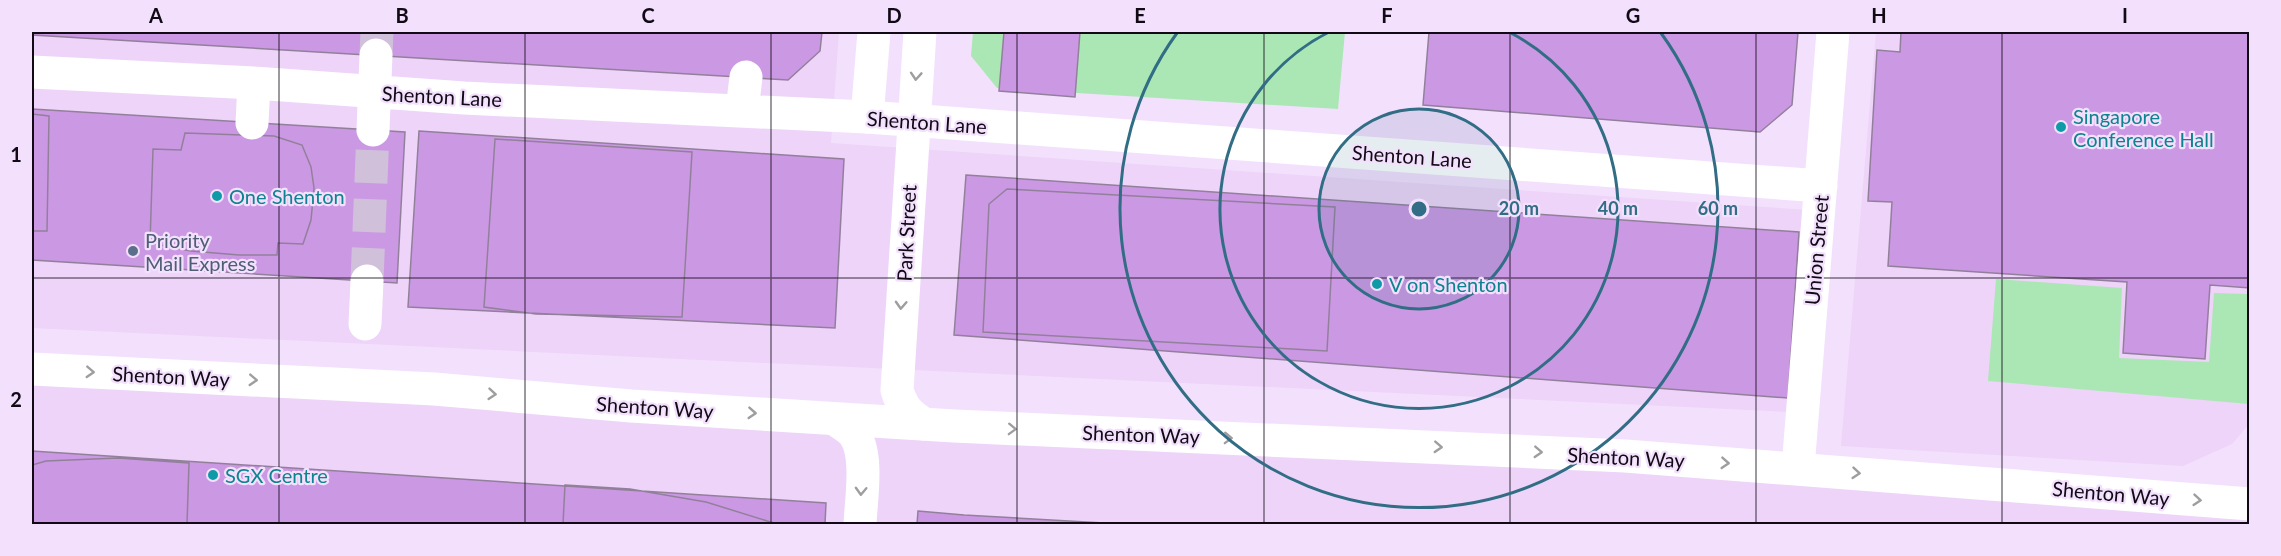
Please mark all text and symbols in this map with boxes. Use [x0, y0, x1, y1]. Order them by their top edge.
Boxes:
text: A [148, 3, 163, 27]
text: B [395, 3, 409, 27]
text: C [641, 3, 655, 27]
text: D [886, 3, 902, 27]
text: E [1134, 3, 1146, 27]
text: F [1381, 3, 1393, 27]
text: G [1626, 3, 1640, 27]
text: H [1871, 3, 1887, 27]
text: I [2122, 3, 2128, 27]
one-way arrow [910, 72, 923, 81]
street label: Shenton Lane [381, 81, 503, 111]
place label: Singapore Conference Hall [2073, 104, 2214, 151]
street label: Shenton Lane [866, 106, 988, 138]
marker: Singapore Conference Hall [2054, 120, 2068, 134]
street label: Shenton Lane [1351, 140, 1473, 172]
text: 1 [10, 142, 22, 166]
place label: One Shenton [229, 184, 345, 208]
street label: Park Street [891, 184, 921, 282]
marker: One Shenton [210, 189, 224, 203]
street label: Union Street [1799, 194, 1833, 306]
text: 20 m [1499, 197, 1539, 219]
text: 40 m [1598, 197, 1638, 219]
text: 60 m [1698, 197, 1738, 219]
centre of rings [1409, 199, 1429, 219]
place label: Priority Mail Express [145, 228, 255, 275]
marker: Priority Mail Express [126, 244, 140, 258]
place label: V on Shenton [1389, 272, 1508, 296]
marker: V on Shenton [1370, 277, 1384, 291]
one-way arrow [895, 300, 908, 309]
street label: Shenton Way [112, 361, 231, 391]
one-way arrow [85, 365, 94, 378]
one-way arrow [249, 373, 258, 386]
text: 2 [10, 387, 22, 411]
one-way arrow [488, 387, 497, 400]
street label: Shenton Way [596, 391, 715, 423]
one-way arrow [747, 407, 756, 420]
street label: Shenton Way [1082, 420, 1201, 448]
one-way arrow [1007, 422, 1016, 435]
one-way arrow [1223, 431, 1232, 444]
one-way arrow [1434, 440, 1443, 453]
street label: Shenton Way [1567, 442, 1686, 472]
one-way arrow [1534, 445, 1543, 458]
one-way arrow [1721, 456, 1730, 469]
place label: SGX Centre [225, 463, 328, 487]
one-way arrow [1851, 466, 1860, 479]
marker: SGX Centre [206, 468, 220, 482]
street label: Shenton Way [2051, 476, 2171, 510]
one-way arrow [855, 487, 868, 496]
one-way arrow [2192, 493, 2201, 506]

